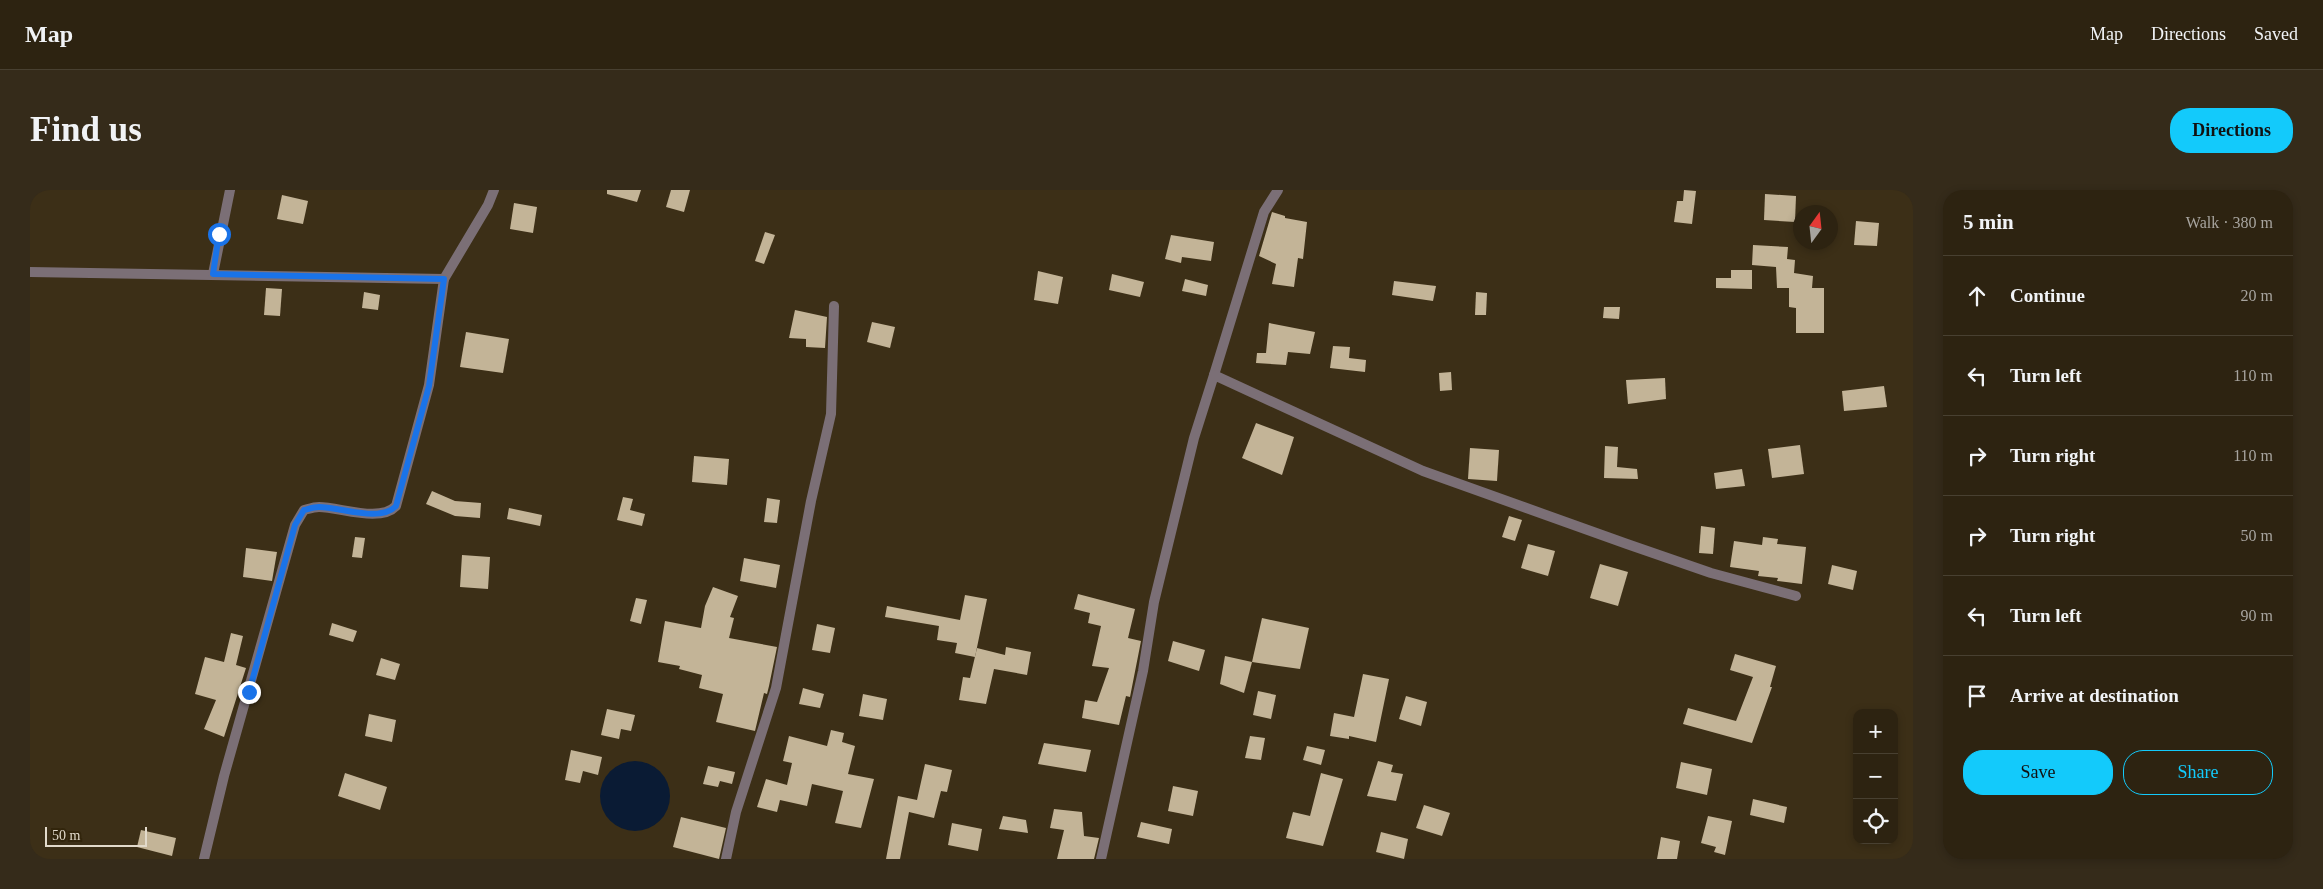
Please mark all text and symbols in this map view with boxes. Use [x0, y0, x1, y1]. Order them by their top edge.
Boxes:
text: Map [25, 21, 73, 47]
text: Map [2090, 24, 2123, 44]
text: Directions [2151, 24, 2226, 44]
text: Saved [2254, 24, 2298, 44]
button: Directions [2170, 108, 2293, 153]
text: Find us [30, 110, 142, 149]
north arrow [1793, 205, 1838, 250]
text: 5 min [1963, 210, 2014, 234]
text: Walk · 380 m [2186, 214, 2273, 231]
route start [208, 223, 231, 246]
icon: ahead [1963, 282, 1991, 310]
text: Continue [2010, 285, 2085, 306]
text: 20 m [2241, 287, 2273, 304]
icon: left [1963, 362, 1991, 390]
text: Turn left [2010, 365, 2082, 386]
text: 110 m [2233, 367, 2273, 384]
icon: right [1963, 442, 1991, 470]
text: Turn right [2010, 445, 2095, 466]
text: 110 m [2233, 447, 2273, 464]
icon: right [1963, 522, 1991, 550]
text: Turn right [2010, 525, 2095, 546]
text: 50 m [2241, 527, 2273, 544]
icon: left [1963, 602, 1991, 630]
text: Turn left [2010, 605, 2082, 626]
text: 90 m [2241, 607, 2273, 624]
route end [238, 681, 261, 704]
icon: arrive [1963, 682, 1991, 710]
text: Arrive at destination [2010, 685, 2179, 706]
map controls [1853, 709, 1898, 844]
button: + [1853, 709, 1898, 754]
button: Save [1963, 750, 2113, 795]
button: Share [2123, 750, 2273, 795]
button: − [1853, 754, 1898, 799]
button: locate [1853, 799, 1898, 844]
scale bar [45, 824, 148, 847]
text: 50 m [52, 828, 80, 843]

